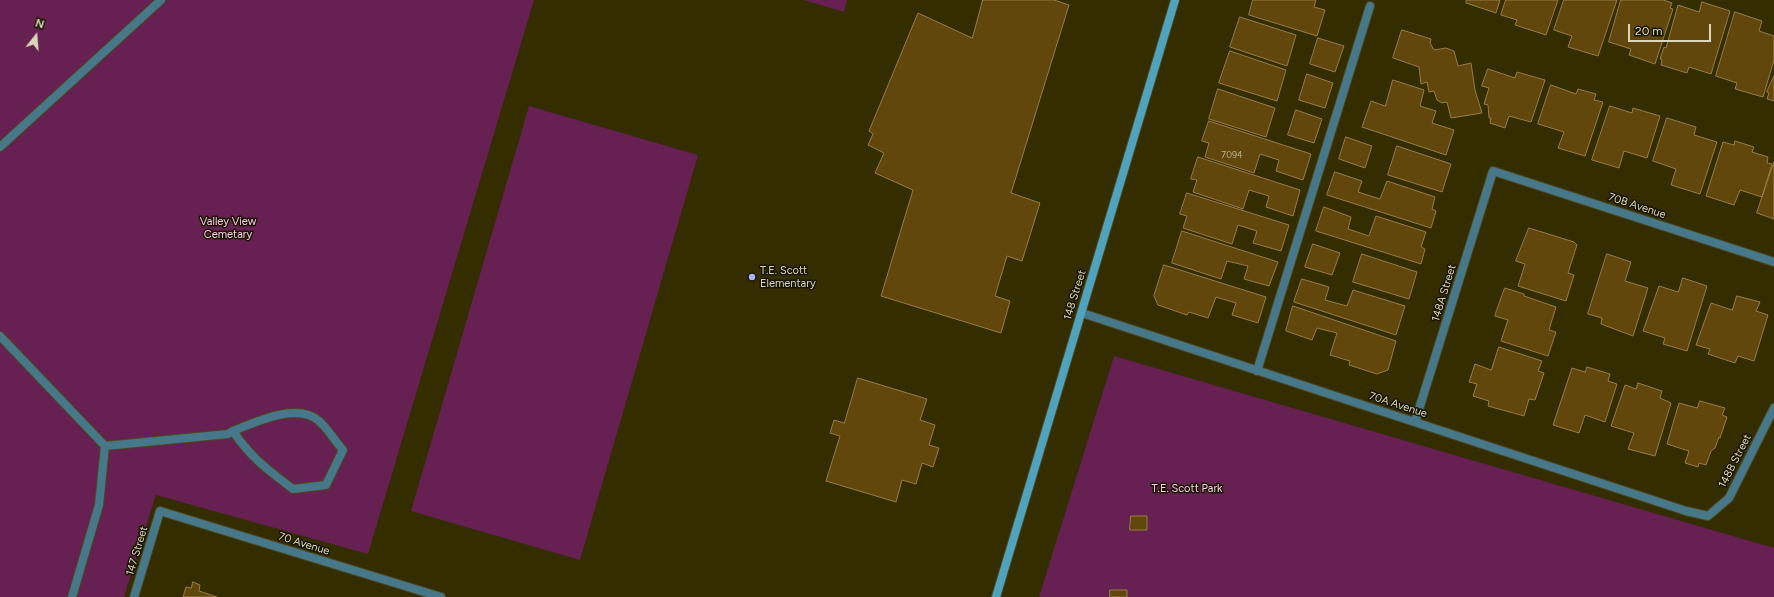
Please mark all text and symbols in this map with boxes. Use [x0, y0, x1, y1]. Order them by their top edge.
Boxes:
north arrow [16, 16, 56, 56]
scale bar [1630, 16, 1713, 42]
text: N [34, 17, 46, 32]
text: 20 m [1635, 24, 1663, 38]
house number: 7094 [1221, 150, 1243, 160]
street label: 70B Avenue [1607, 191, 1667, 221]
park label: Valley View Cemetary [200, 215, 256, 241]
street label: 148A Street [1429, 263, 1459, 323]
place label: T.E. Scott Elementary [760, 264, 816, 290]
street label: 148 Street [1061, 268, 1089, 322]
marker: T.E. Scott Elementary [747, 272, 757, 282]
street label: 70A Avenue [1367, 389, 1429, 421]
street label: 148B Street [1716, 432, 1754, 490]
park label: T.E. Scott Park [1152, 482, 1222, 496]
street label: 147 Street [123, 525, 151, 577]
street label: 70 Avenue [277, 530, 331, 558]

